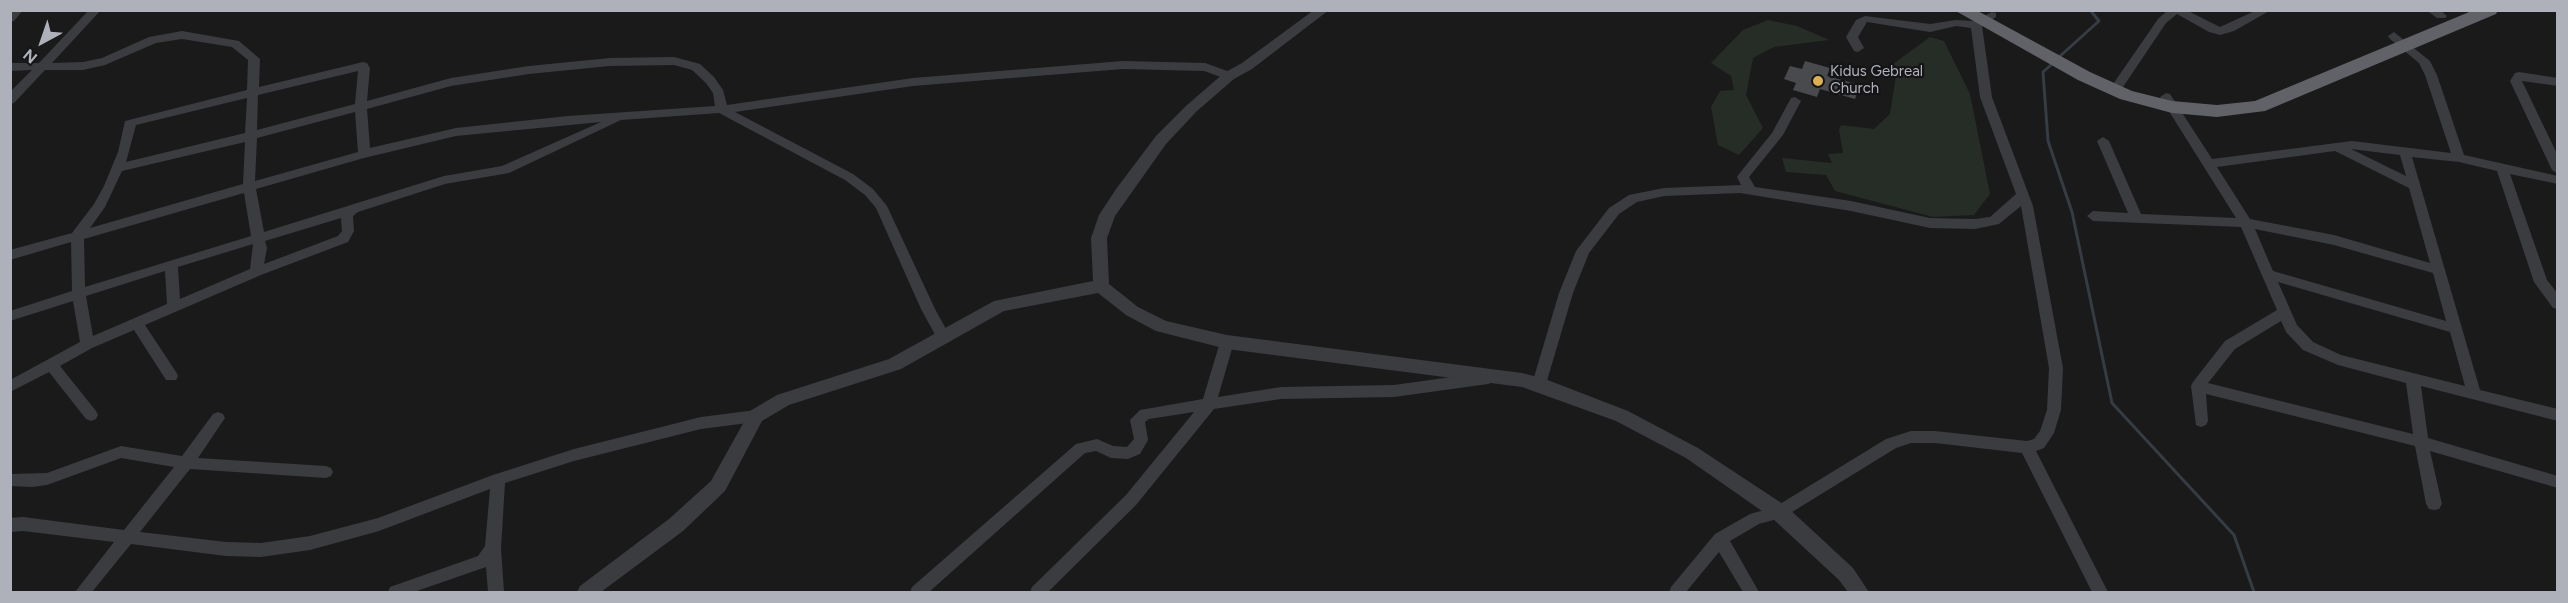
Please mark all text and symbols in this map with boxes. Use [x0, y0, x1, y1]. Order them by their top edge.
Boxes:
north arrow [12, 12, 72, 72]
text: N [19, 45, 41, 67]
place label: Kidus Gebreal Church [1830, 63, 1923, 98]
marker: Kidus Gebreal Church [1811, 74, 1825, 88]

